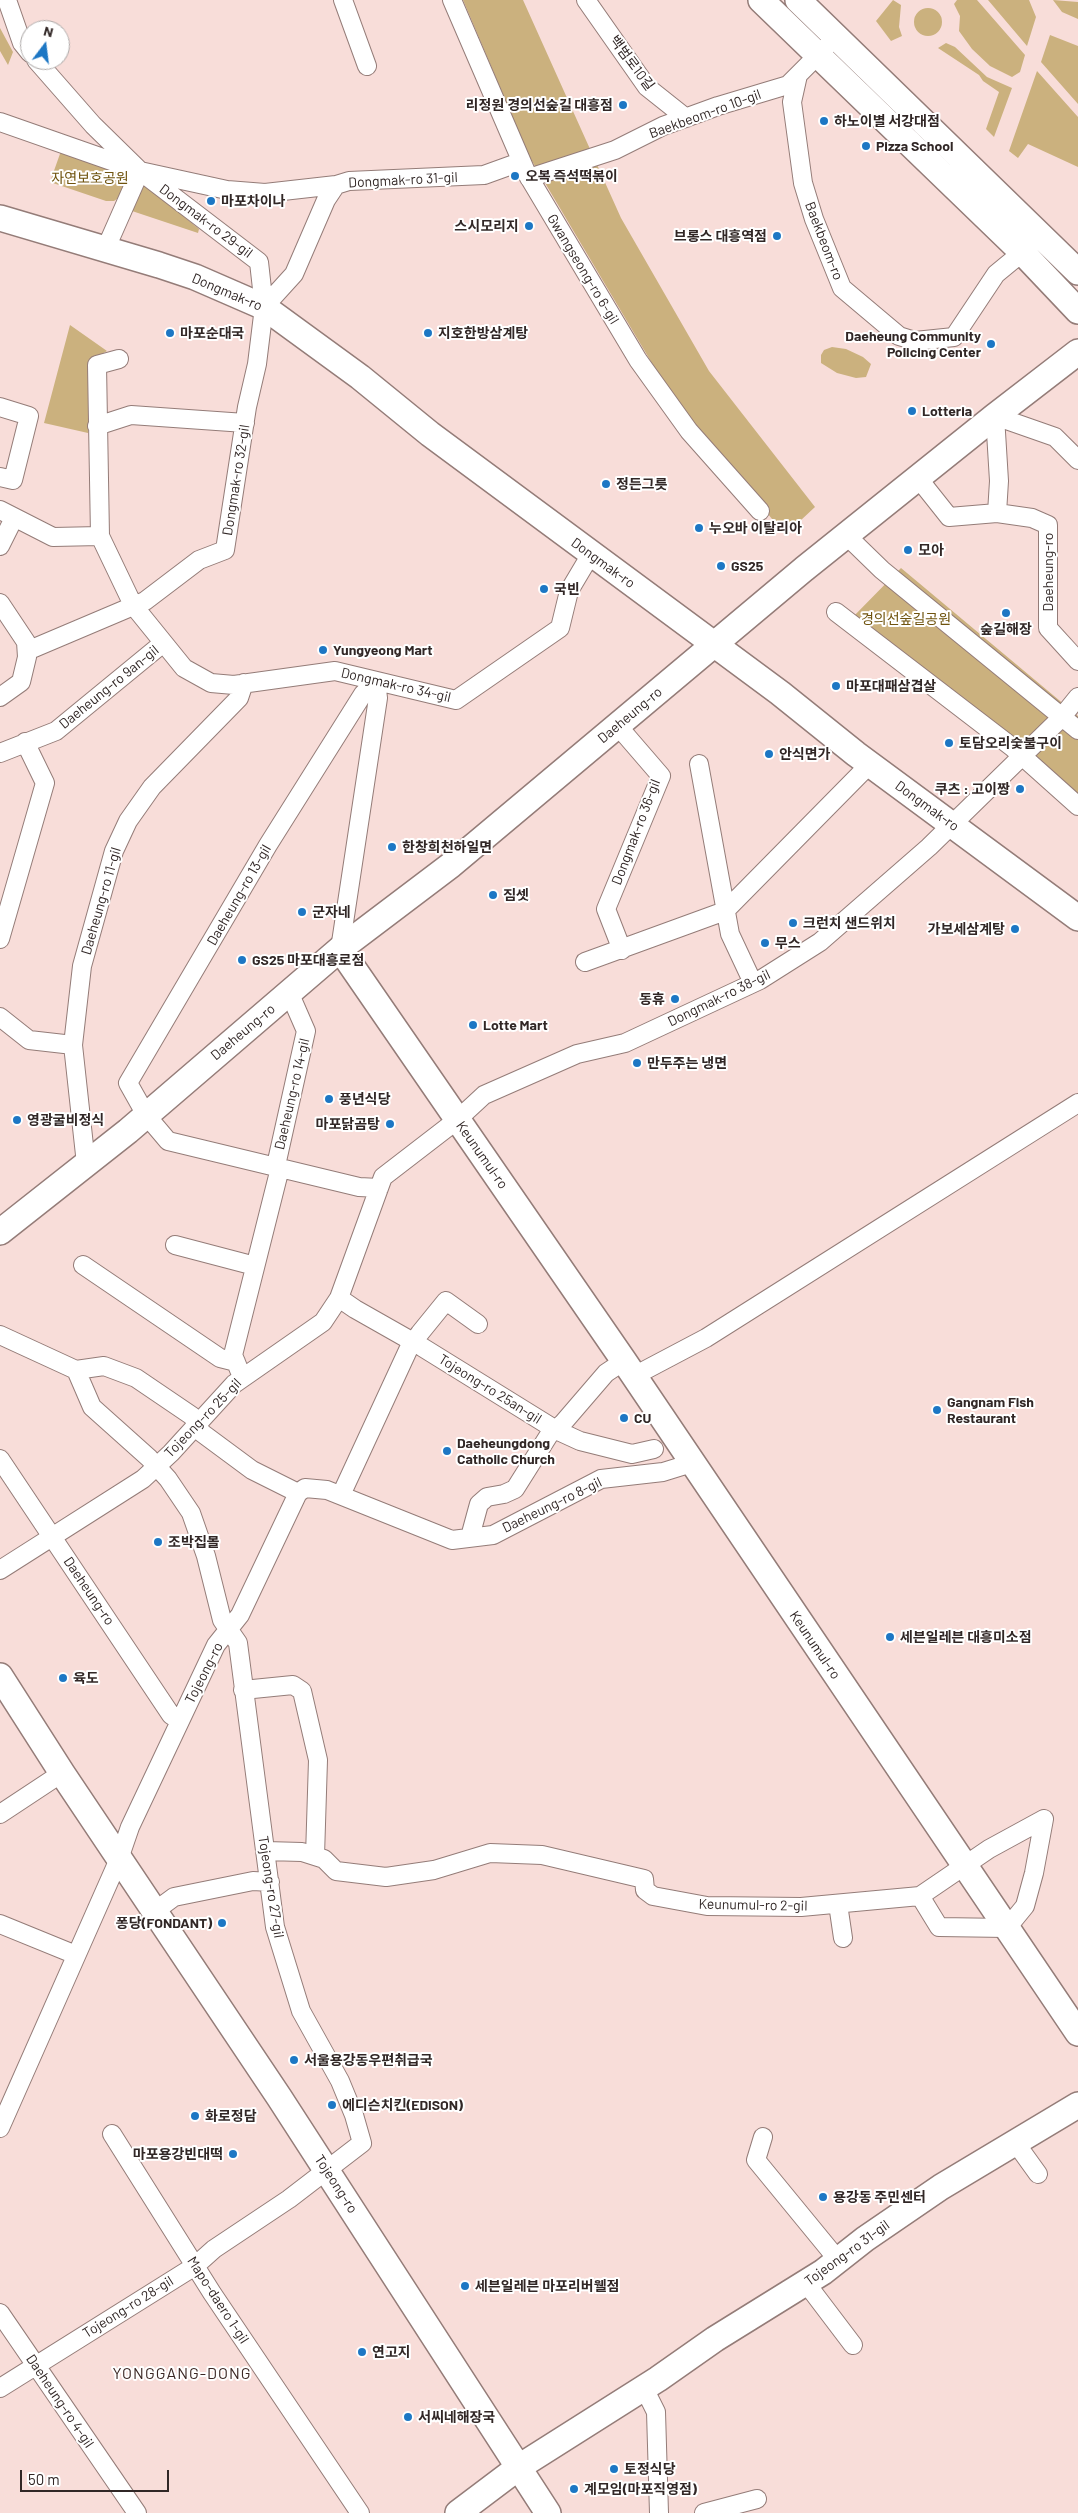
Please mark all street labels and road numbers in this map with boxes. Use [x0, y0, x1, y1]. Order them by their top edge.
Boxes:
street label: 백범로10길 [606, 32, 658, 94]
street label: Baekbeom-ro 10-gil [647, 86, 763, 142]
street label: Dongmak-ro 31-gil [348, 169, 458, 191]
street label: Dongmak-ro 29-gil [156, 180, 256, 262]
street label: Baekbeom-ro [801, 199, 847, 283]
street label: Gwangseong-ro 6-gil [543, 211, 623, 327]
street label: Dongmak-ro [189, 270, 265, 314]
street label: Dongmak-ro 32-gil [219, 423, 253, 537]
street label: Daeheung-ro [1040, 533, 1056, 611]
street label: Dongmak-ro [568, 534, 638, 592]
street label: Daeheung-ro 9an-gil [56, 642, 162, 732]
street label: Dongmak-ro 34-gil [339, 664, 453, 706]
street label: Daeheung-ro [594, 683, 666, 747]
street label: Dongmak-ro 36-gil [608, 777, 664, 887]
street label: Dongmak-ro [892, 777, 962, 835]
street label: Daeheung-ro 13-gil [203, 842, 275, 948]
street label: Daeheung-ro 11-gil [78, 845, 124, 957]
street label: Dongmak-ro 38-gil [665, 966, 773, 1030]
street label: Daeheung-ro [207, 1000, 279, 1064]
street label: Daeheung-ro 14-gil [271, 1037, 313, 1151]
street label: Keunumul-ro [453, 1118, 511, 1192]
street label: Tojeong-ro 25an-gil [435, 1351, 545, 1427]
street label: Tojeong-ro 25-gil [161, 1375, 245, 1461]
street label: Daeheung-ro 8-gil [499, 1474, 605, 1536]
street label: Daeheung-ro [60, 1554, 118, 1628]
street label: Keunumul-ro [786, 1608, 844, 1682]
street label: Tojeong-ro [181, 1640, 227, 1706]
street label: Tojeong-ro 27-gil [255, 1835, 287, 1939]
street label: Keunumul-ro 2-gil [698, 1896, 808, 1914]
street label: Tojeong-ro [311, 2152, 361, 2216]
street label: Tojeong-ro 31-gil [801, 2217, 893, 2289]
street label: Mapo-daero 1-gil [184, 2253, 252, 2347]
street label: Tojeong-ro 28-gil [80, 2272, 176, 2342]
street label: Daeheung-ro 4-gil [23, 2351, 97, 2451]

